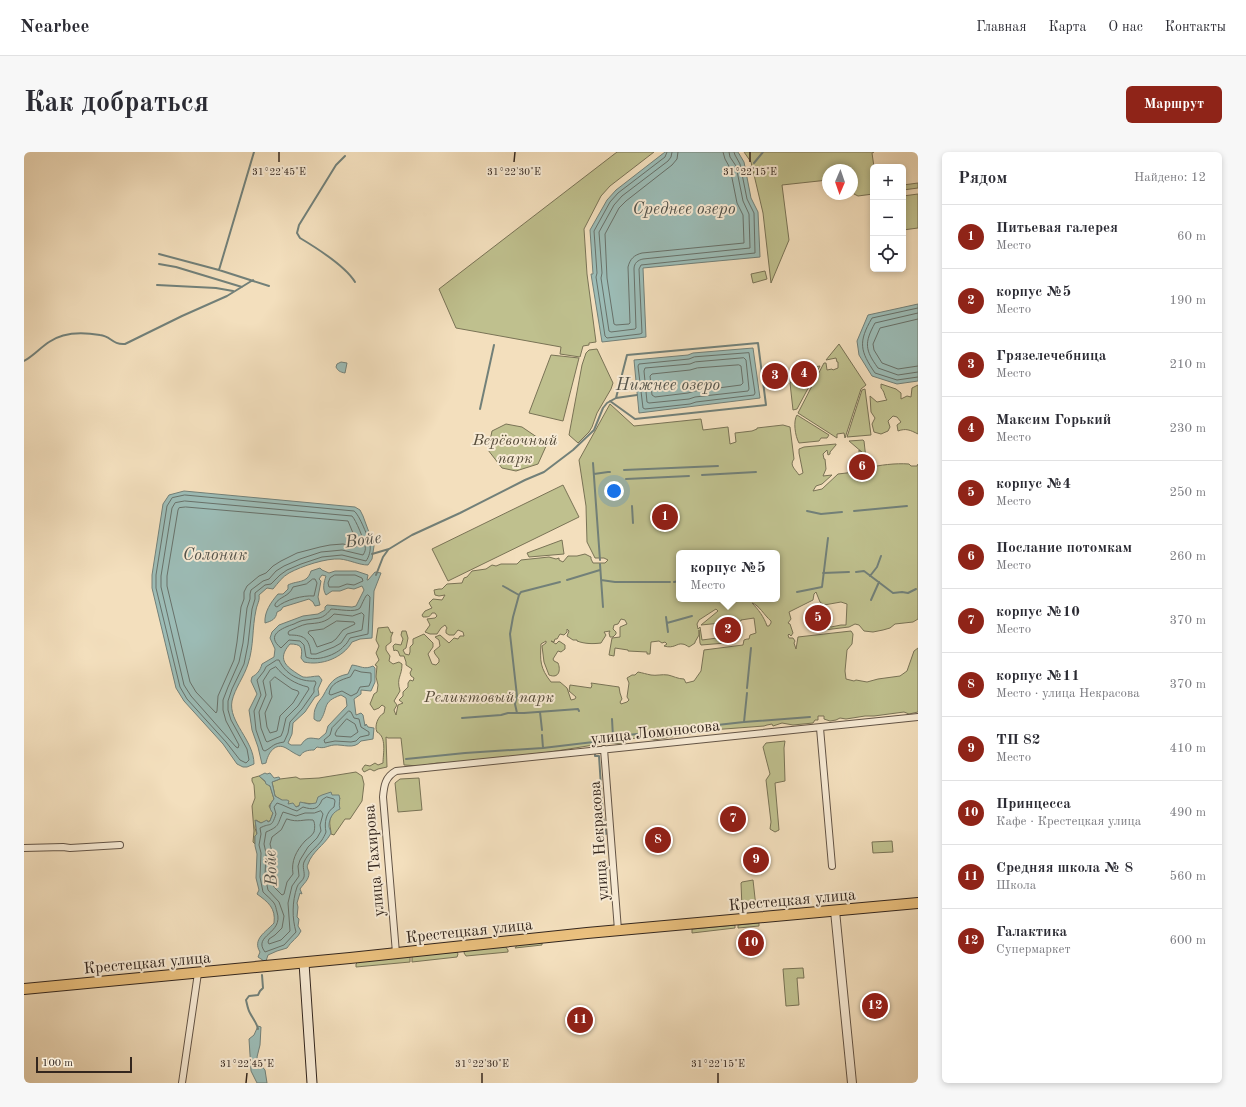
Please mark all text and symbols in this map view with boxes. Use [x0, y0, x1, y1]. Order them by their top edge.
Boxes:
text: Nearbee [20, 18, 89, 37]
text: Главная [976, 20, 1026, 34]
text: Карта [1048, 20, 1086, 34]
text: О нас [1108, 20, 1143, 34]
text: Контакты [1165, 20, 1226, 34]
button: Маршрут [1126, 86, 1222, 123]
text: Как добраться [24, 90, 209, 118]
north arrow [822, 164, 858, 200]
map controls [870, 164, 906, 272]
button: + [870, 164, 906, 200]
text: 31°22'45"E [252, 167, 306, 177]
text: 31°22'30"E [487, 167, 541, 177]
text: 31°22'15"E [723, 167, 777, 177]
text: Рядом [958, 170, 1007, 187]
text: Найдено: 12 [1134, 171, 1206, 184]
button: − [870, 200, 906, 236]
water label: Среднее озеро [632, 201, 736, 218]
text: Питьевая галерея [996, 221, 1118, 236]
text: 1 [967, 230, 975, 243]
text: 60 m [1177, 230, 1206, 243]
button: locate [870, 236, 906, 272]
text: Место [996, 239, 1031, 252]
text: корпус №5 [996, 285, 1071, 300]
text: 2 [967, 294, 975, 307]
text: 190 m [1169, 294, 1206, 307]
text: Место [996, 303, 1031, 316]
text: Грязелечебница [996, 349, 1106, 364]
text: 3 [967, 358, 975, 371]
text: 210 m [1169, 358, 1206, 371]
pin: 4 [791, 359, 817, 389]
pin: 3 [762, 361, 788, 391]
text: Место [996, 367, 1031, 380]
water label: Нижнее озеро [615, 377, 720, 394]
text: Максим Горький [996, 413, 1111, 428]
text: 4 [967, 422, 975, 435]
text: 230 m [1169, 422, 1206, 435]
text: Место [996, 431, 1031, 444]
park label: Верёвочный парк [472, 433, 557, 467]
pin: 6 [849, 452, 875, 482]
text: корпус №4 [996, 477, 1071, 492]
your location [604, 481, 624, 501]
text: 5 [967, 486, 975, 499]
text: 250 m [1169, 486, 1206, 499]
text: Место [996, 495, 1031, 508]
pin: 1 [652, 502, 678, 532]
water label: Войе [343, 530, 382, 552]
text: Послание потомкам [996, 541, 1132, 556]
water label: Солоник [183, 547, 247, 564]
popup [676, 550, 780, 602]
text: 6 [967, 550, 975, 563]
text: 260 m [1169, 550, 1206, 563]
text: Место [996, 559, 1031, 572]
text: корпус №5 [690, 561, 766, 576]
text: Место [690, 579, 726, 592]
pin: 5 [805, 603, 831, 633]
text: корпус №10 [996, 605, 1080, 620]
text: 7 [967, 614, 975, 627]
text: 370 m [1169, 614, 1206, 627]
pin: 2 [715, 615, 741, 645]
text: Место [996, 623, 1031, 636]
text: корпус №11 [996, 669, 1080, 684]
text: 8 [967, 678, 975, 691]
text: 370 m [1169, 678, 1206, 691]
text: Место · улица Некрасова [996, 687, 1140, 700]
park label: Реликтовый парк [423, 690, 554, 706]
street label: улица Ломоносова [590, 718, 721, 748]
text: ТП 82 [996, 733, 1041, 748]
text: 9 [967, 742, 975, 755]
text: 410 m [1169, 742, 1206, 755]
text: Место [996, 751, 1031, 764]
street label: улица Некрасова [588, 780, 612, 901]
text: Принцесса [996, 797, 1071, 812]
street label: улица Тахирова [362, 804, 388, 918]
pin: 7 [720, 804, 746, 834]
text: 10 [963, 806, 979, 819]
text: 490 m [1169, 806, 1206, 819]
text: Кафе · Крестецкая улица [996, 815, 1141, 828]
pin: 8 [645, 825, 671, 855]
pin: 9 [743, 845, 769, 875]
water label: Войе [262, 849, 281, 887]
text: Средняя школа № 8 [996, 861, 1133, 876]
text: 11 [963, 870, 979, 883]
text: 560 m [1169, 870, 1206, 883]
text: Школа [996, 879, 1036, 892]
street label: Крестецкая улица [728, 887, 857, 915]
street label: Крестецкая улица [405, 917, 534, 947]
text: Галактика [996, 925, 1067, 940]
pin: 10 [738, 928, 764, 958]
text: 12 [963, 934, 979, 947]
text: 600 m [1169, 934, 1206, 947]
text: Супермаркет [996, 943, 1071, 956]
street label: Крестецкая улица [83, 950, 212, 978]
pin: 12 [862, 991, 888, 1021]
pin: 11 [567, 1005, 593, 1035]
scale bar [36, 1055, 132, 1074]
text: 100 m [42, 1058, 73, 1069]
text: 31°22'45"E [220, 1059, 274, 1069]
text: 31°22'30"E [455, 1059, 509, 1069]
text: 31°22'15"E [691, 1059, 745, 1069]

